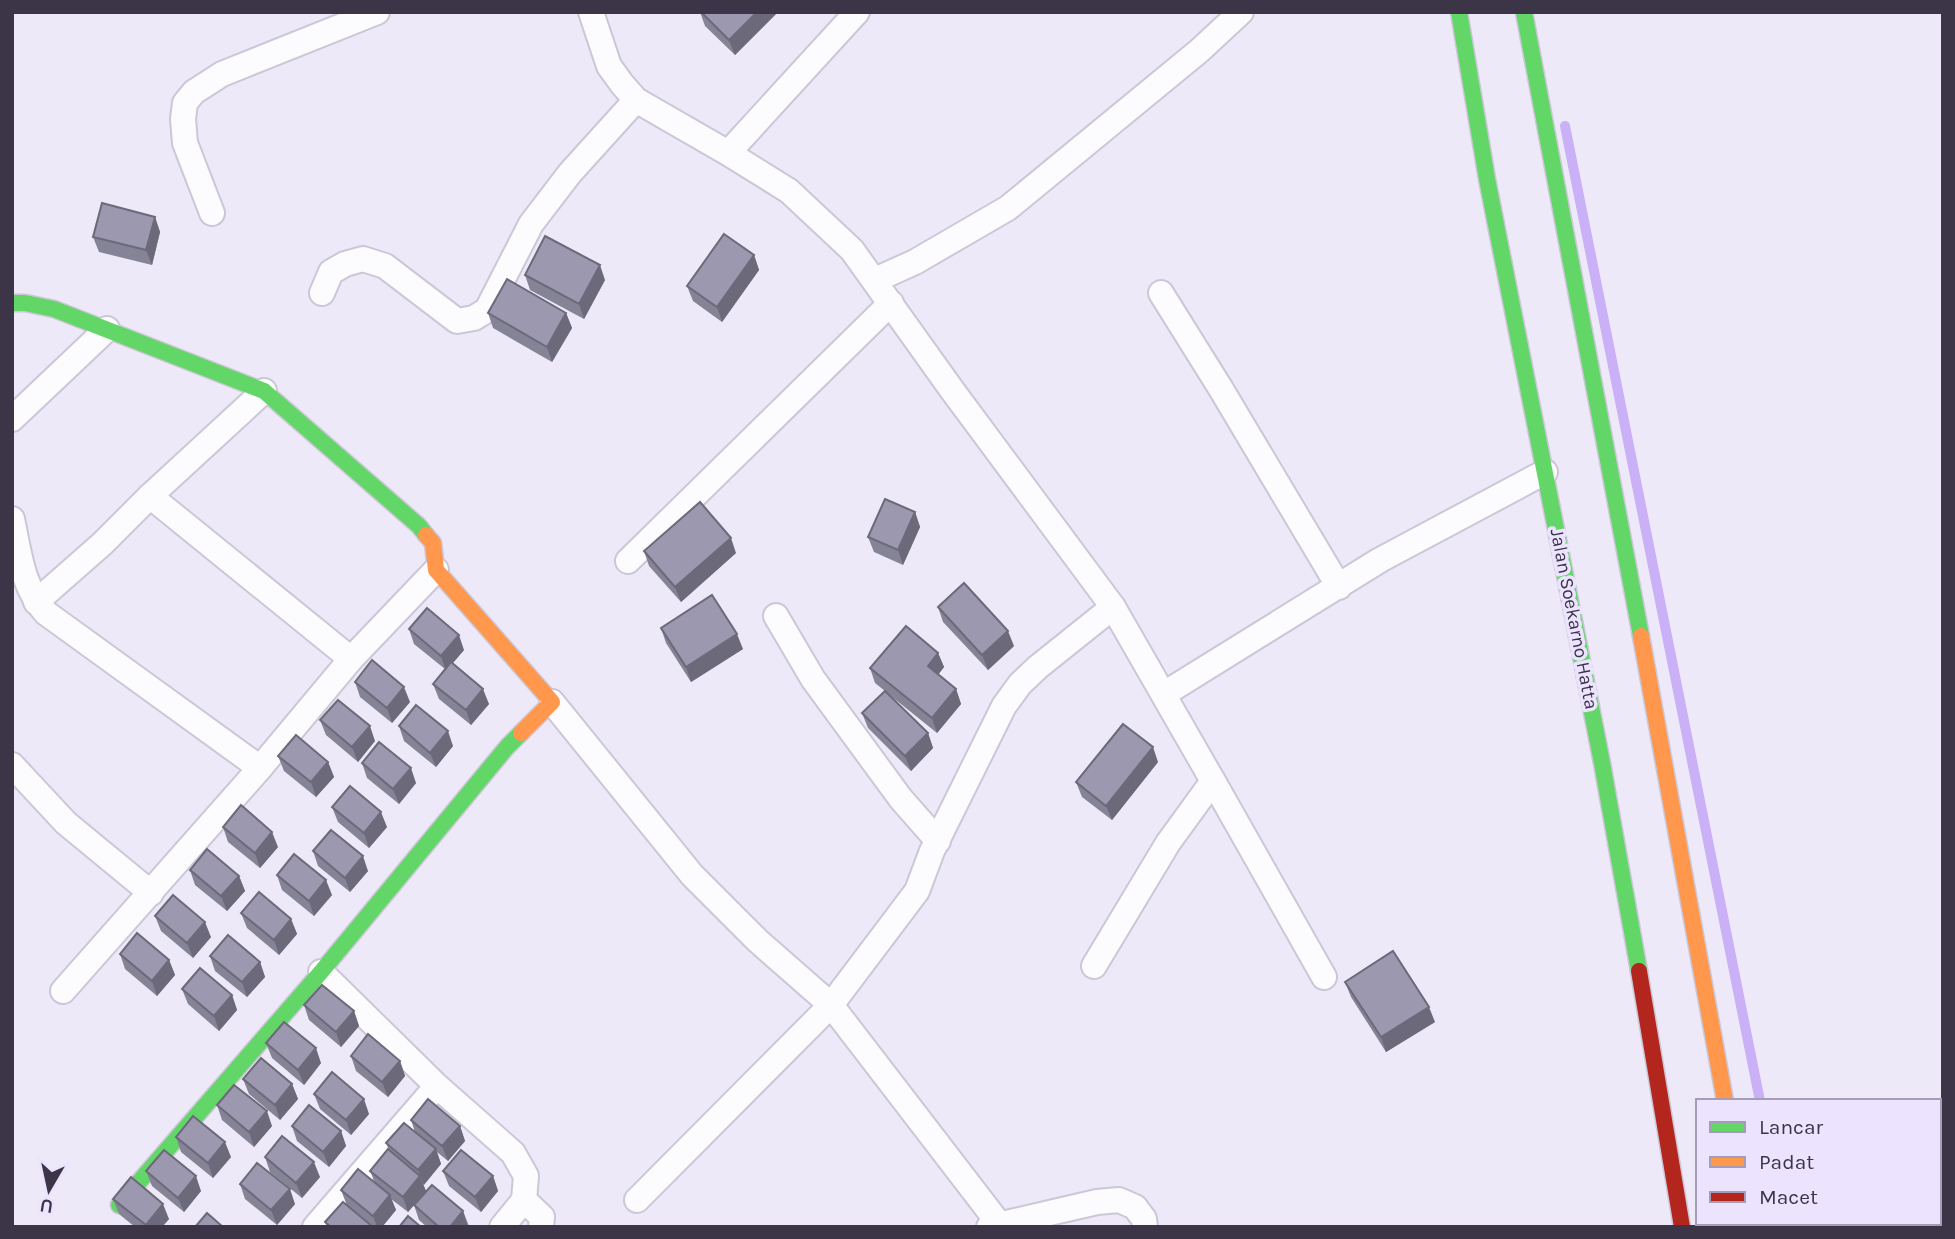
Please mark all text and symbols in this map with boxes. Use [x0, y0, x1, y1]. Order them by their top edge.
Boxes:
street label: Jalan Soekarno Hatta [1546, 527, 1602, 711]
legend [1696, 1099, 1941, 1225]
text: Lancar [1759, 1115, 1823, 1139]
text: Padat [1759, 1150, 1814, 1174]
north arrow [14, 1155, 84, 1225]
text: Macet [1759, 1185, 1818, 1209]
text: U [38, 1194, 55, 1218]

